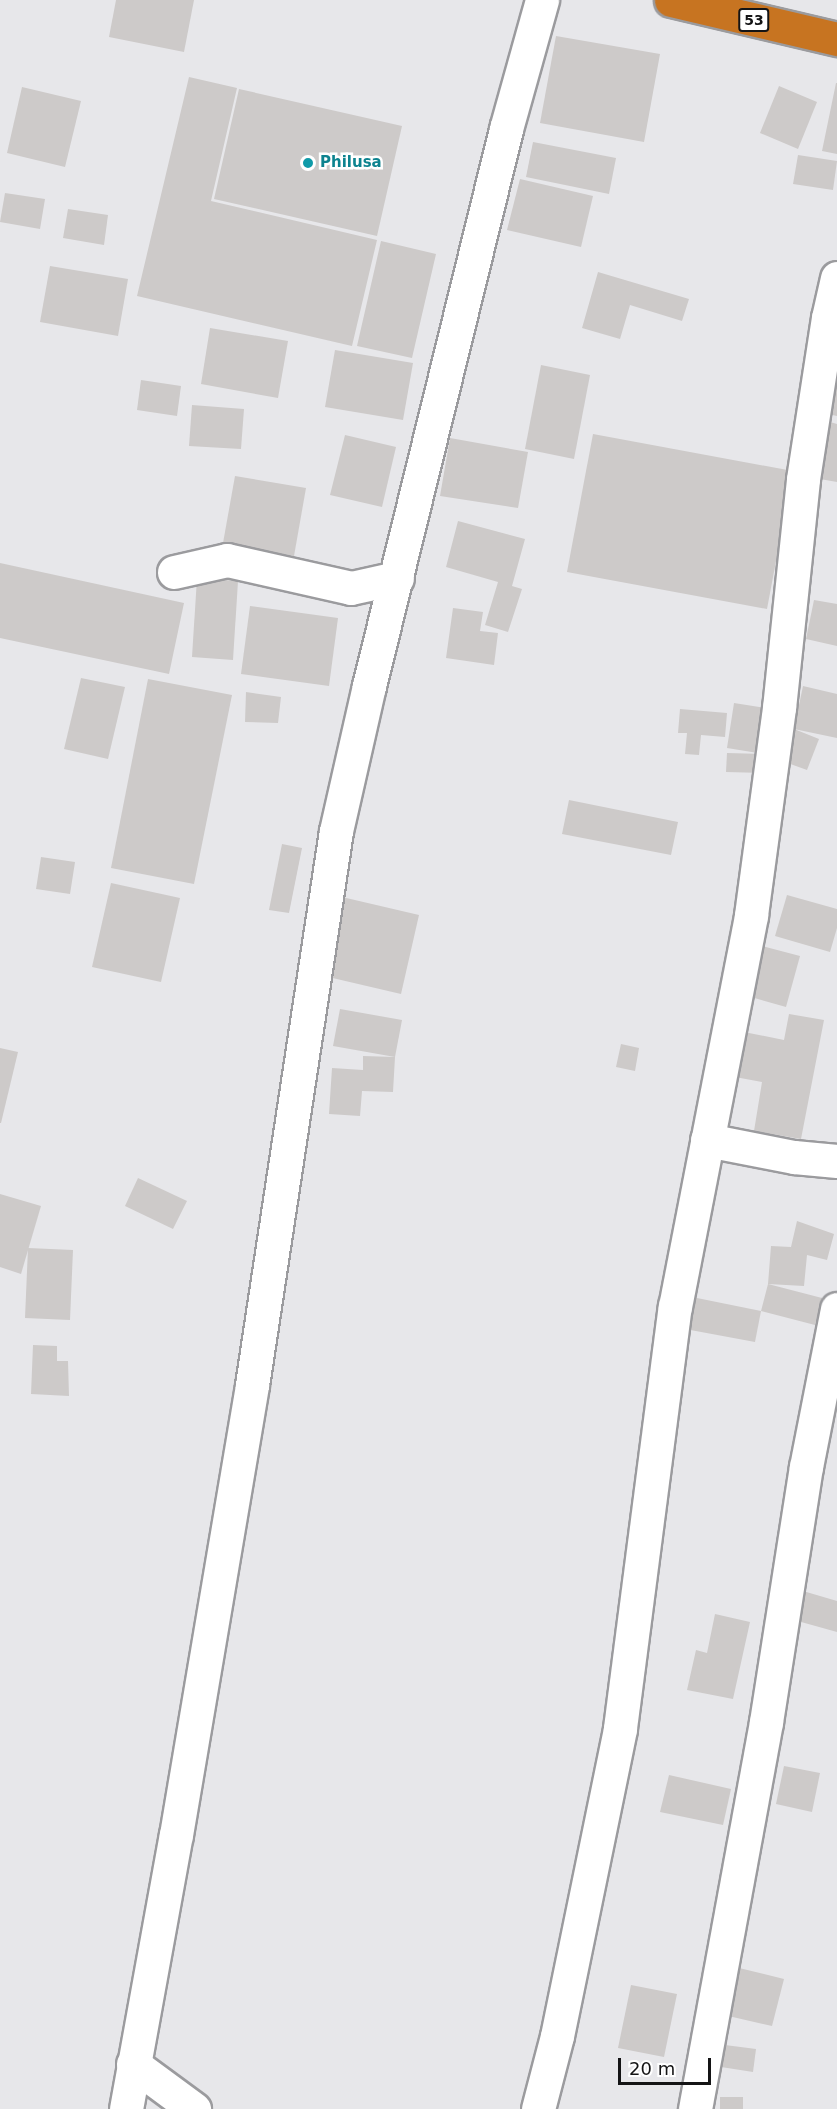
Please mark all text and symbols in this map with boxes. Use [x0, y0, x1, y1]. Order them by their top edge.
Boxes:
road number: 53 [738, 9, 771, 31]
place label: Philusa [320, 154, 382, 172]
marker: Philusa [301, 156, 315, 170]
scale bar [621, 2046, 714, 2084]
text: 20 m [629, 2058, 675, 2079]

